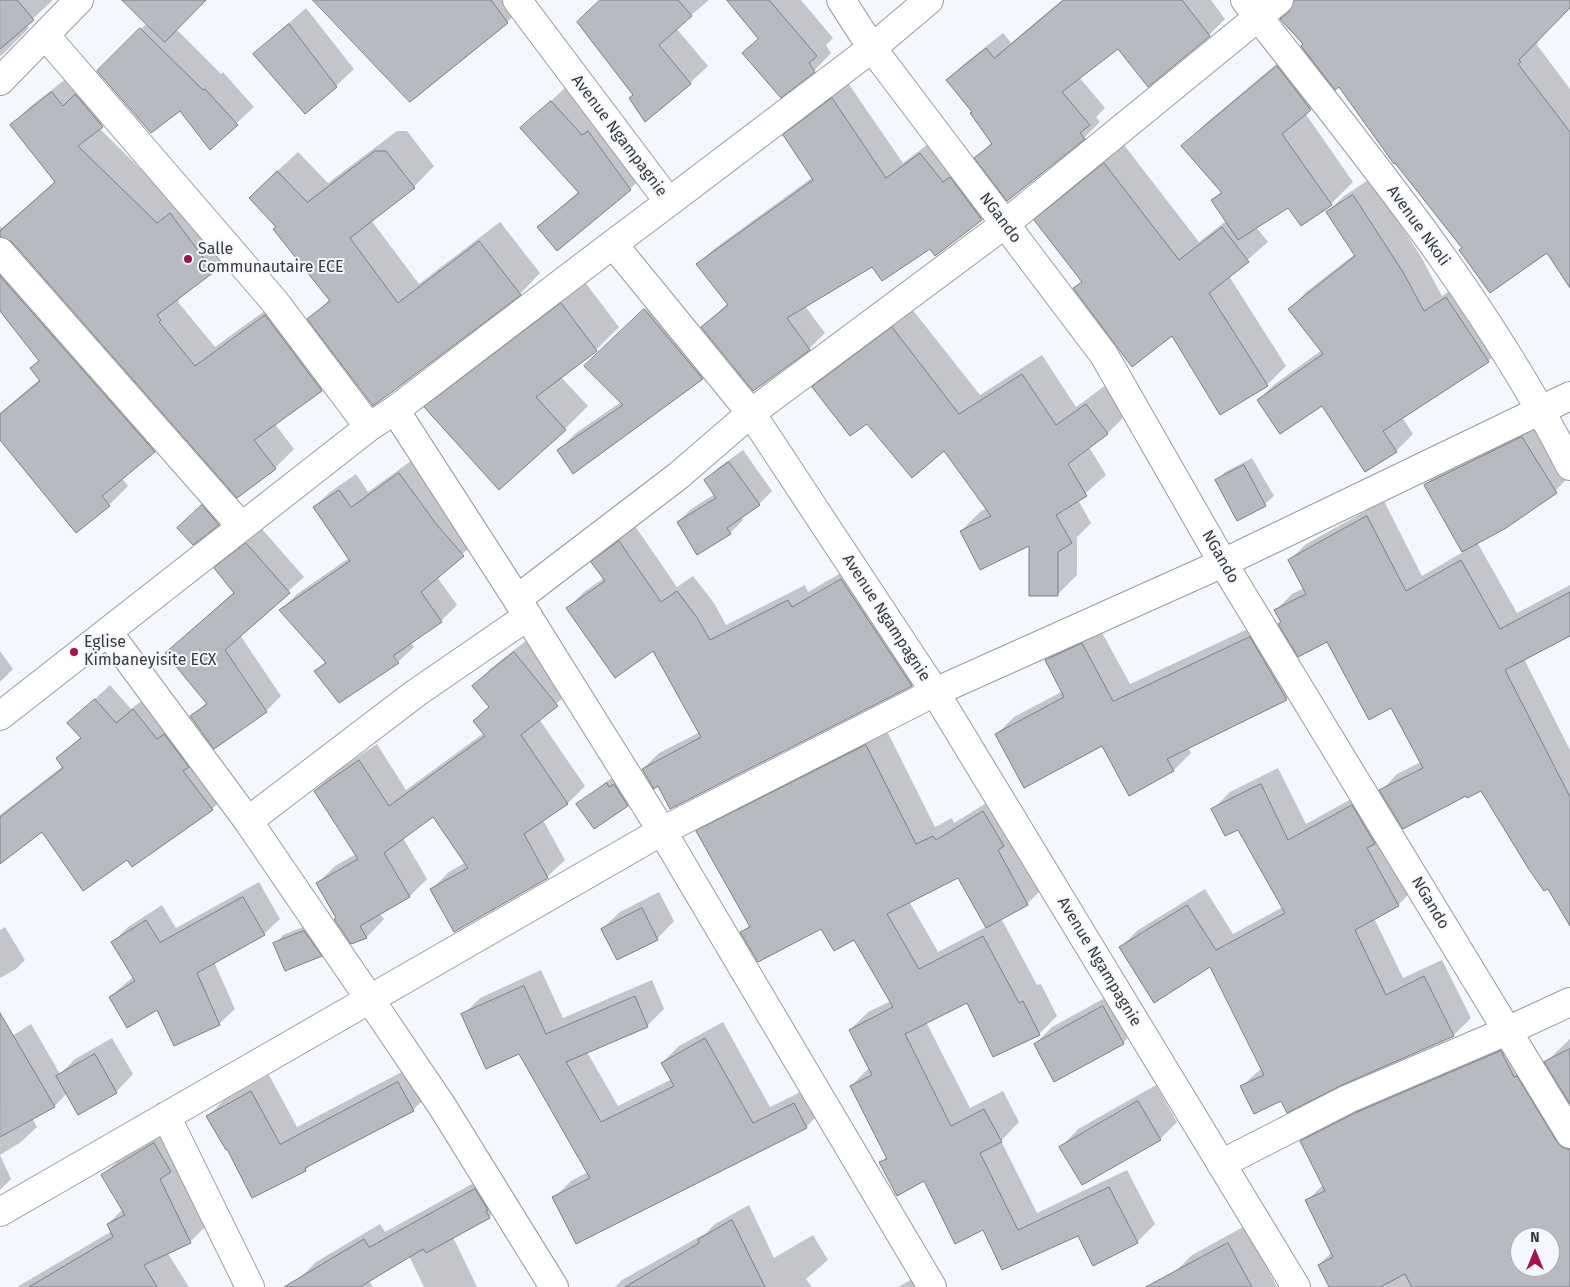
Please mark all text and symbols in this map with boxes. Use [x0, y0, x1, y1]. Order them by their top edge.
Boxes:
street label: Avenue Ngampagnie [567, 71, 671, 201]
street label: Avenue Nkoli [1382, 182, 1454, 270]
street label: NGando [975, 189, 1025, 247]
place label: Salle Communautaire ECE [198, 240, 344, 278]
marker: Salle Communautaire ECE [182, 253, 194, 265]
street label: NGando [1197, 527, 1243, 587]
street label: Avenue Ngampagnie [838, 551, 934, 685]
place label: Eglise Kimbaneyisite ECX [84, 633, 216, 671]
marker: Eglise Kimbaneyisite ECX [68, 646, 80, 658]
street label: NGando [1407, 873, 1453, 933]
street label: Avenue Ngampagnie [1053, 894, 1145, 1030]
north arrow [1510, 1227, 1560, 1277]
text: N [1530, 1229, 1540, 1246]

